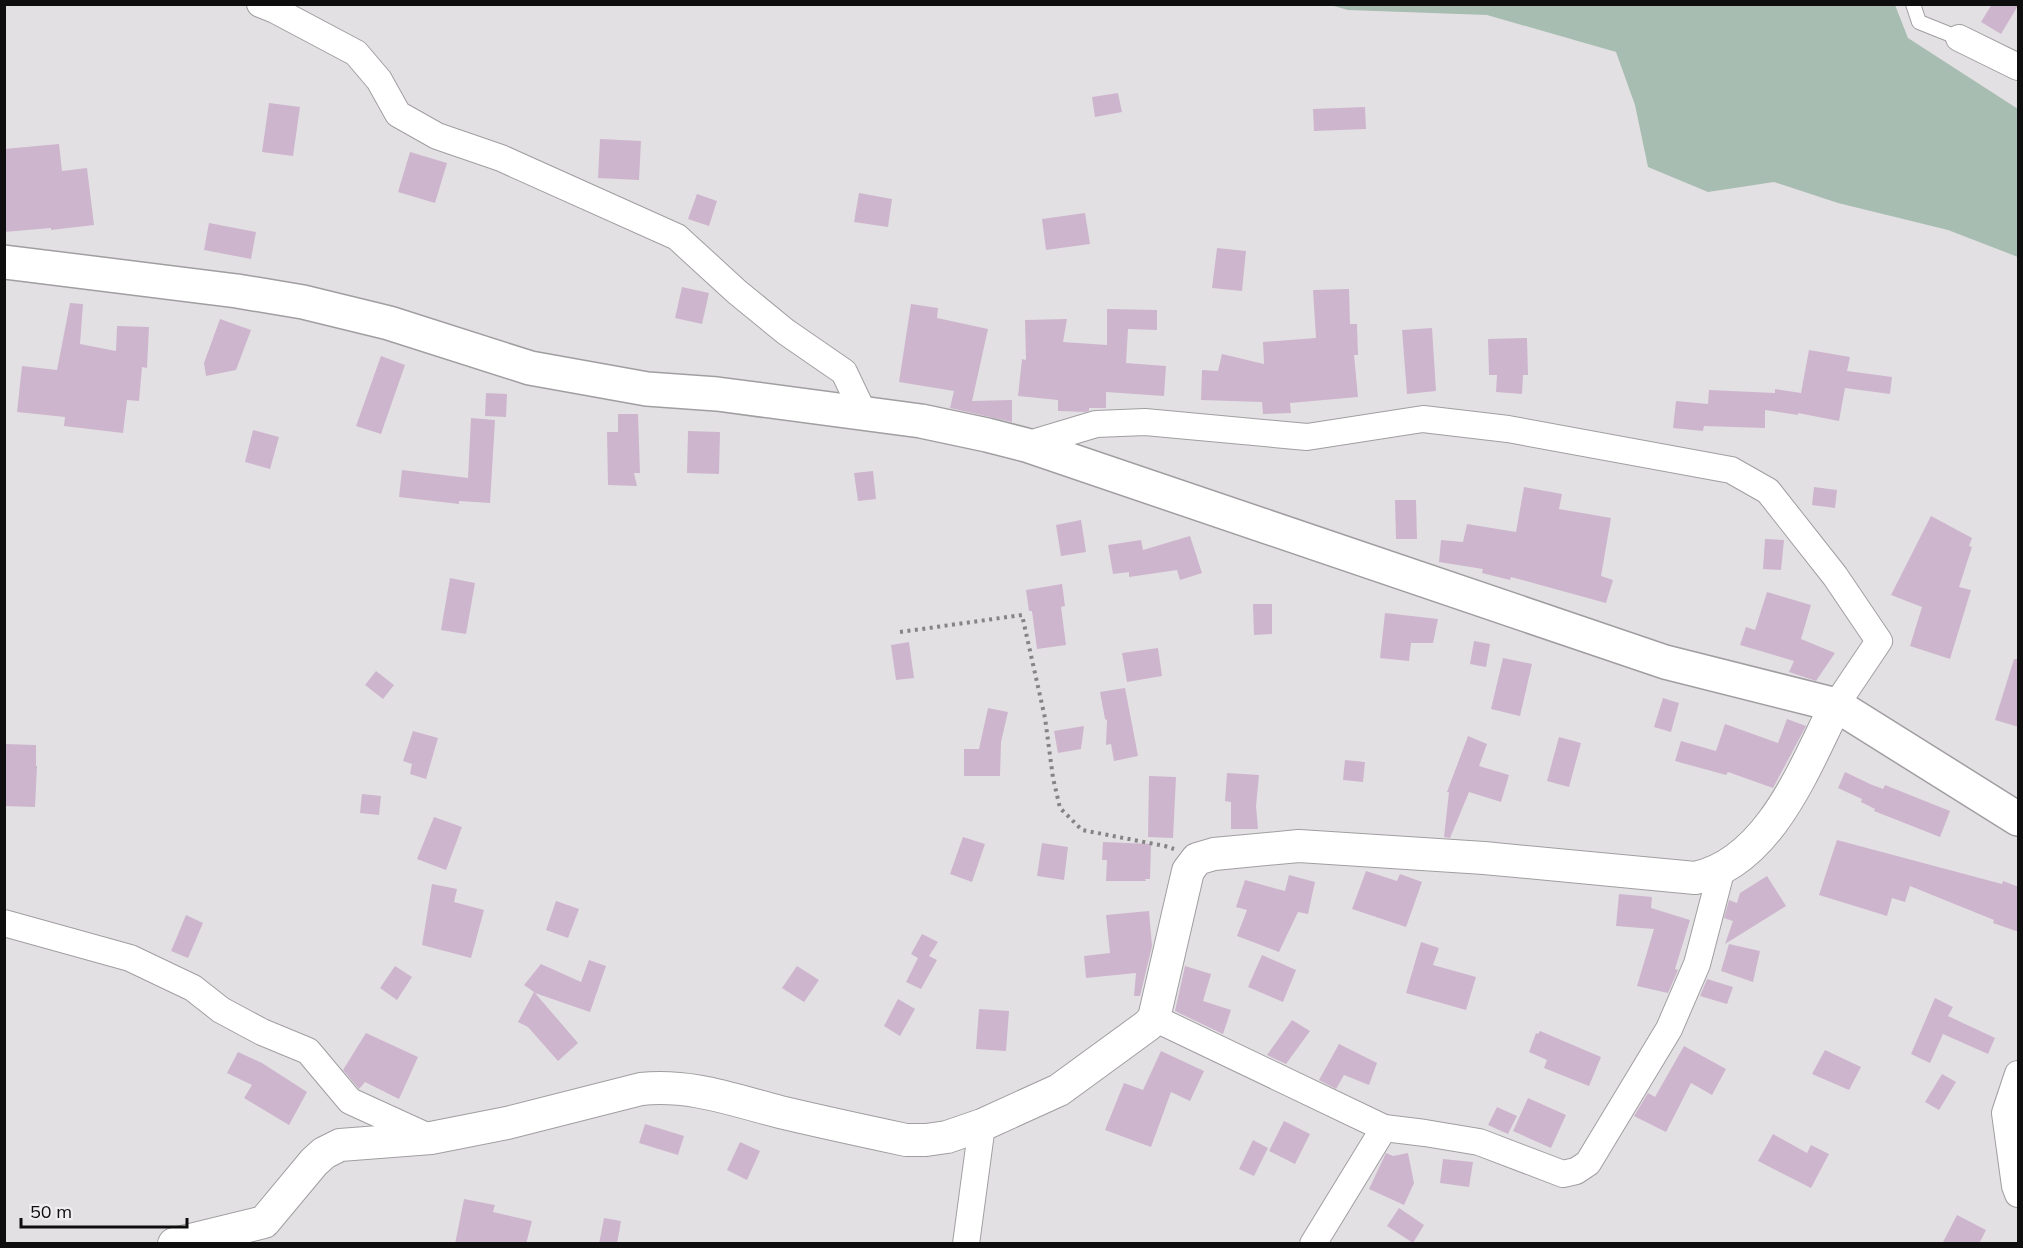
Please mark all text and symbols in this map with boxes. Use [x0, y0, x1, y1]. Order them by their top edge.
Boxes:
scale bar [21, 1191, 188, 1229]
text: 50 m [30, 1200, 72, 1223]

